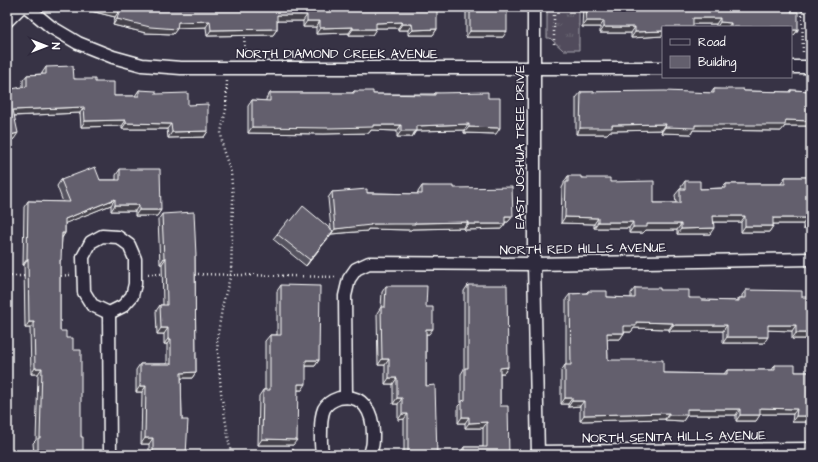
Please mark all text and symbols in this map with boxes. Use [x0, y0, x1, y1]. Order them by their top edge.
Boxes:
north arrow [26, 26, 66, 66]
legend [662, 26, 792, 78]
text: Road [698, 34, 726, 51]
text: N [48, 43, 63, 50]
street label: NORTH DIAMOND CREEK AVENUE [236, 45, 438, 63]
text: Building [698, 54, 736, 72]
street label: EAST JOSHUA TREE DRIVE [511, 65, 529, 229]
street label: NORTH RED HILLS AVENUE [500, 239, 667, 259]
street label: NORTH SENITA HILLS AVENUE [582, 426, 766, 448]

